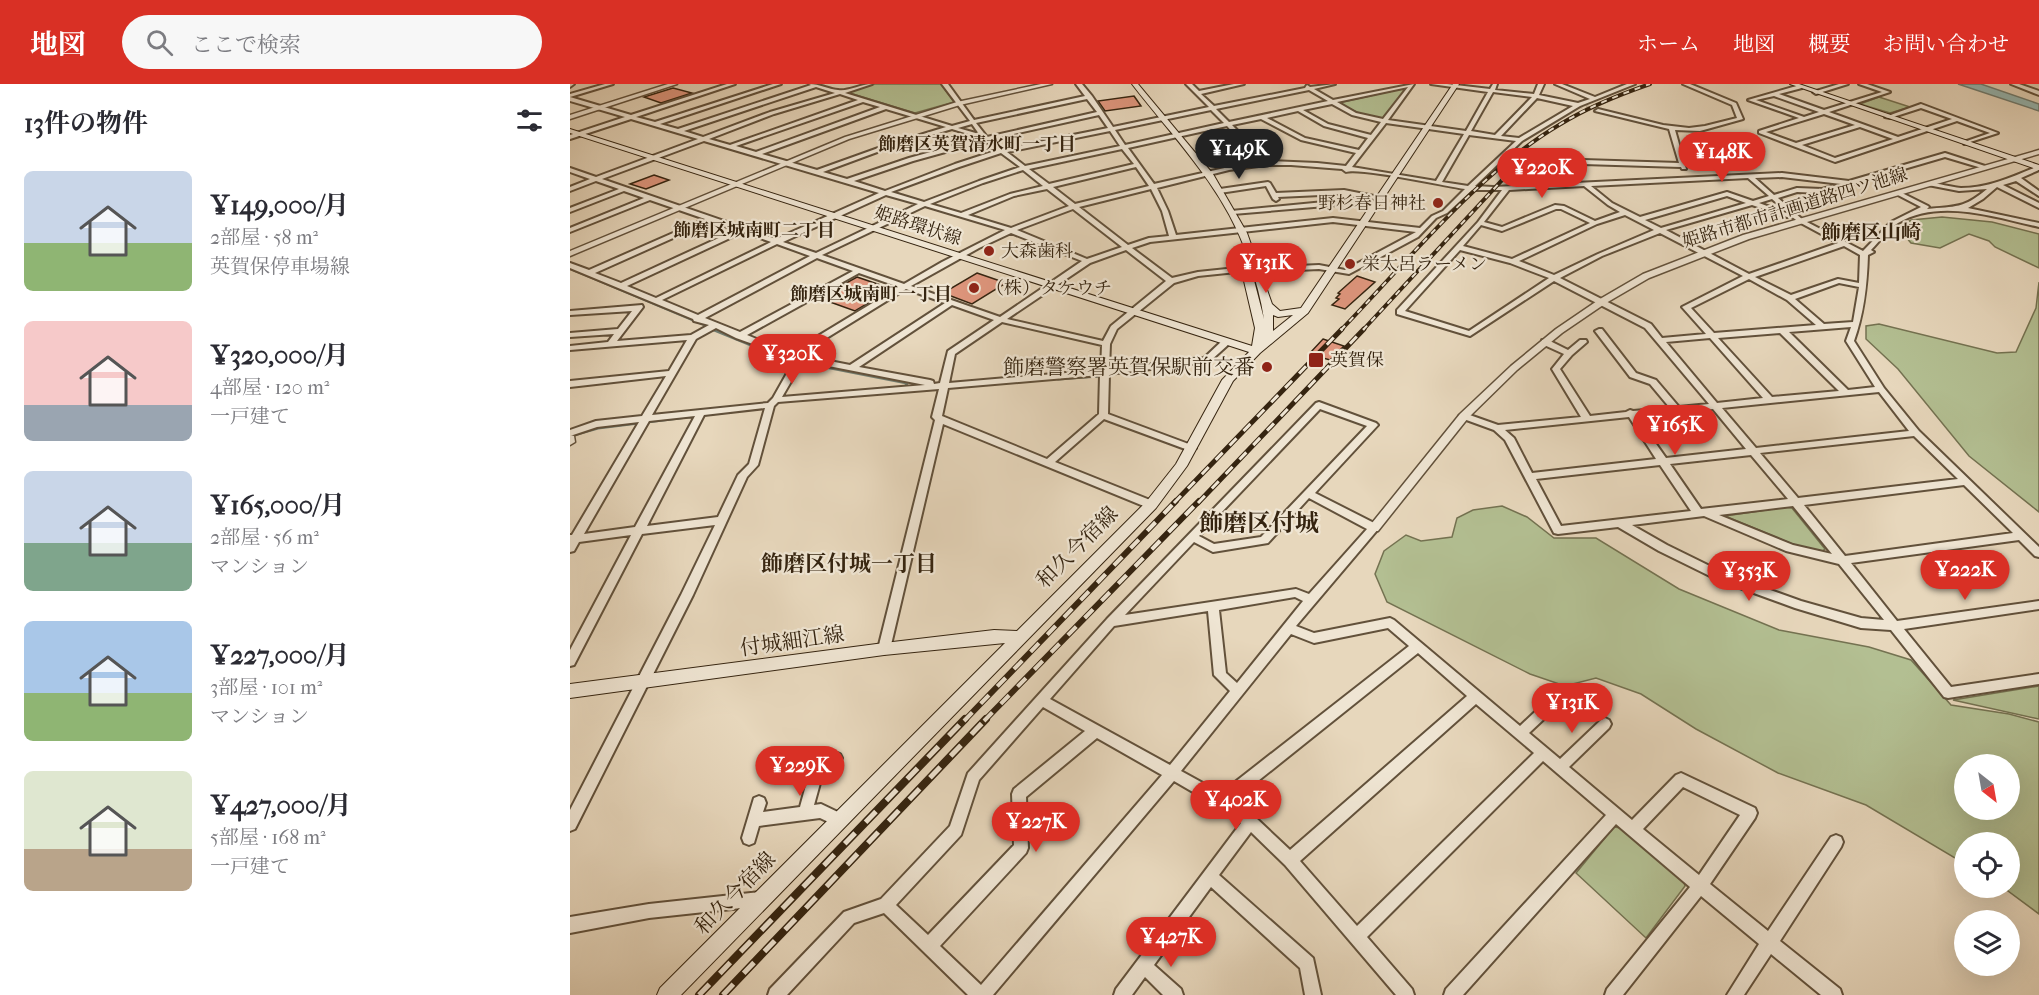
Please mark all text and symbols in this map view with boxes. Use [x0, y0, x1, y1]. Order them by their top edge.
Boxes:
search box [122, 15, 542, 69]
icon: search [143, 26, 176, 59]
text: 地図 [30, 28, 86, 61]
text: ここで検索 [191, 32, 301, 58]
text: ホーム [1637, 32, 1700, 56]
text: 地図 [1733, 32, 1775, 56]
text: 概要 [1808, 32, 1850, 56]
text: お問い合わせ [1883, 32, 2009, 56]
icon: filters [513, 104, 546, 137]
text: 13件の物件 [24, 108, 148, 139]
pin: ¥149K [1197, 129, 1281, 180]
pin: ¥148K [1680, 132, 1764, 183]
district label: 飾磨区英賀清水町一丁目 [878, 134, 1076, 155]
text: ¥149K [1209, 137, 1269, 160]
text: ¥148K [1692, 140, 1752, 163]
pin: ¥220K [1500, 148, 1584, 199]
text: ¥220K [1511, 156, 1573, 179]
street label: 姫路市都市計画道路四ツ池線 [1680, 164, 1910, 252]
text: ¥149,000/月 [210, 190, 349, 221]
place label: 野杉春日神社 [1318, 193, 1426, 214]
icon: home [72, 195, 144, 267]
marker: 野杉春日神社 [1431, 196, 1445, 210]
street label: 姫路環状線 [872, 202, 964, 250]
district label: 飾磨区城南町二丁目 [673, 220, 835, 241]
district label: 飾磨区山崎 [1821, 221, 1921, 244]
text: 2部屋 · 58 m² [210, 226, 318, 249]
place label: 大森歯科 [1001, 241, 1073, 262]
pin: ¥131K [1224, 243, 1308, 294]
marker: 大森歯科 [982, 244, 996, 258]
text: ¥131K [1240, 251, 1292, 274]
place label: 栄太呂ラーメン [1362, 254, 1487, 275]
text: 英賀保停車場線 [210, 255, 350, 278]
marker: 栄太呂ラーメン [1343, 257, 1357, 271]
place label: （株）タケウチ [986, 278, 1112, 299]
marker: （株）タケウチ [967, 281, 981, 295]
district label: 飾磨区城南町一丁目 [790, 284, 952, 305]
pin: ¥320K [750, 334, 834, 385]
text: ¥320,000/月 [210, 340, 349, 371]
text: ¥320K [762, 342, 822, 365]
icon: home [72, 345, 144, 417]
place label: 英賀保 [1330, 350, 1384, 371]
marker: 英賀保 [1307, 351, 1325, 369]
place label: 飾磨警察署英賀保駅前交番 [1003, 355, 1255, 379]
marker: 飾磨警察署英賀保駅前交番 [1260, 360, 1274, 374]
text: 4部屋 · 120 m² [210, 376, 329, 399]
text: 一戸建て [210, 405, 290, 428]
pin: ¥165K [1633, 405, 1717, 456]
text: ¥165K [1647, 413, 1703, 436]
text: ¥165,000/月 [210, 490, 345, 521]
icon: home [72, 495, 144, 567]
street label: 和久今宿線 [1031, 501, 1123, 593]
district label: 飾磨区付城 [1199, 509, 1319, 537]
text: 2部屋 · 56 m² [210, 526, 319, 549]
pin: ¥222K [1923, 550, 2007, 601]
district label: 飾磨区付城一丁目 [761, 551, 937, 577]
pin: ¥353K [1707, 551, 1791, 602]
text: マンション [210, 555, 309, 578]
text: ¥222K [1935, 558, 1995, 581]
text: ¥353K [1721, 559, 1777, 582]
street label: 付城細江線 [738, 622, 846, 660]
text: ¥227,000/月 [210, 640, 350, 671]
icon: home [72, 645, 144, 717]
text: 3部屋 · 101 m² [210, 676, 322, 699]
pin: ¥131K [1530, 683, 1614, 734]
text: ¥131K [1546, 691, 1598, 714]
text: マンション [210, 705, 309, 728]
pin: ¥229K [758, 746, 842, 797]
text: ¥229K [769, 754, 831, 777]
north arrow [1954, 754, 2020, 820]
map controls [1954, 754, 2020, 976]
pin: ¥402K [1194, 780, 1278, 831]
text: ¥402K [1204, 788, 1268, 811]
text: ¥427,000/月 [210, 790, 352, 821]
icon: home [72, 795, 144, 867]
pin: ¥227K [994, 802, 1078, 853]
text: ¥227K [1006, 810, 1066, 833]
text: 5部屋 · 168 m² [210, 826, 326, 849]
button: locate [1954, 832, 2020, 898]
street label: 和久今宿線 [690, 847, 780, 939]
text: 一戸建て [210, 855, 290, 878]
button: layers [1954, 910, 2020, 976]
pin: ¥427K [1129, 917, 1213, 968]
text: ¥427K [1140, 925, 1202, 948]

